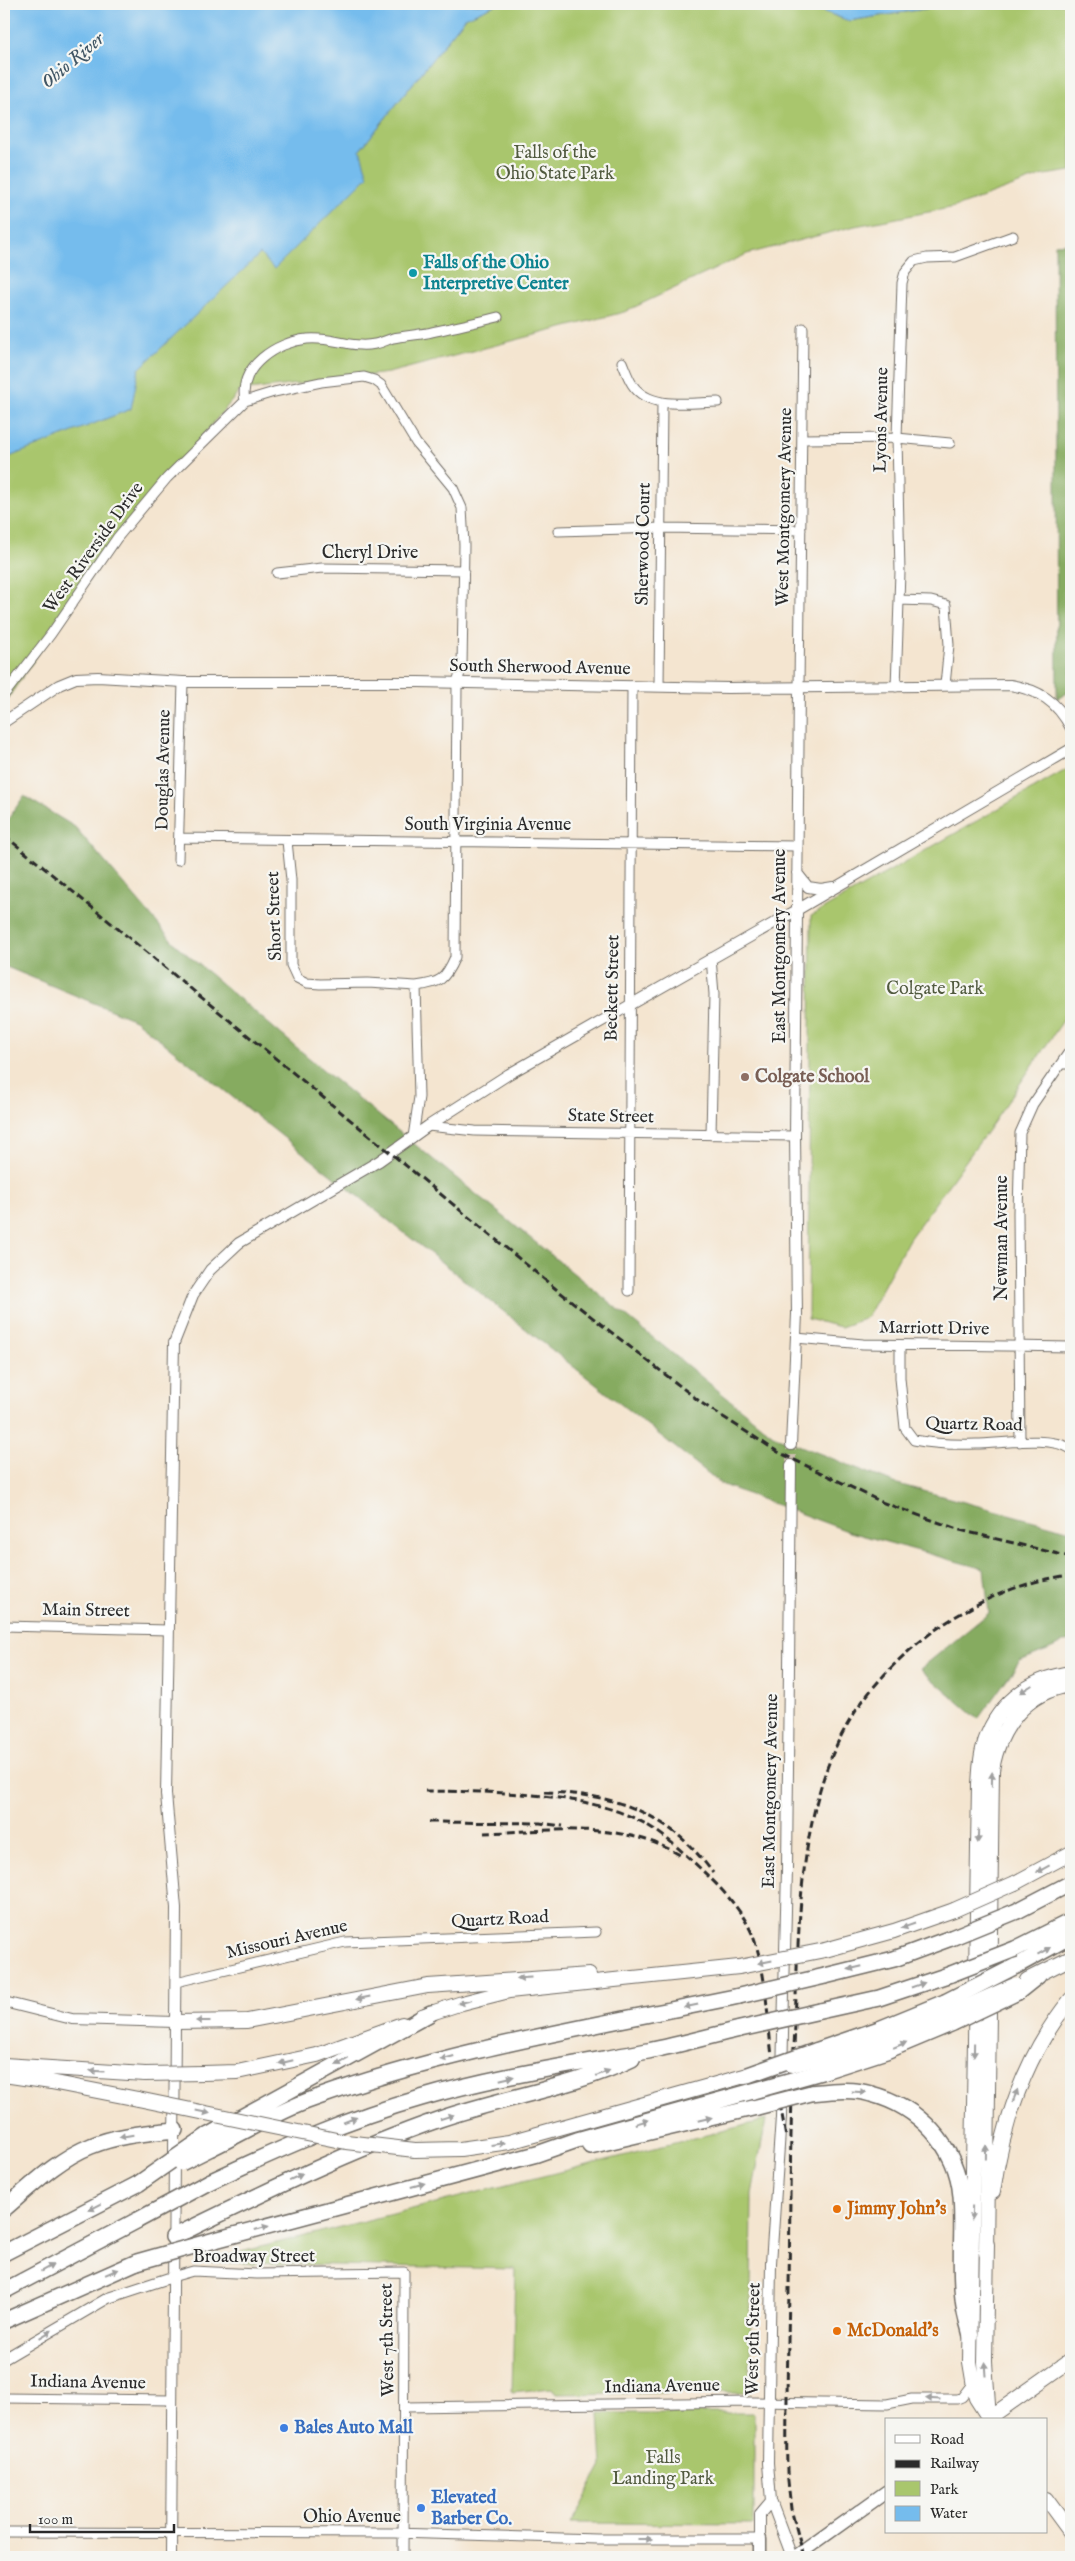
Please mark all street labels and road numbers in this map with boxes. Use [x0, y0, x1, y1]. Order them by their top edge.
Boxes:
street label: Lyons Avenue [870, 367, 894, 473]
street label: West Montgomery Avenue [772, 407, 798, 607]
street label: West Riverside Drive [39, 478, 149, 618]
street label: Sherwood Court [631, 482, 657, 606]
street label: Cheryl Drive [322, 542, 418, 565]
street label: South Sherwood Avenue [449, 655, 631, 681]
street label: Douglas Avenue [151, 709, 177, 831]
street label: South Virginia Avenue [405, 814, 571, 837]
street label: East Montgomery Avenue [769, 849, 792, 1043]
street label: Short Street [262, 871, 288, 961]
street label: Beckett Street [601, 934, 625, 1042]
street label: State Street [568, 1105, 654, 1129]
street label: Newman Avenue [991, 1175, 1014, 1301]
street label: Marriott Drive [879, 1317, 989, 1341]
street label: Quartz Road [925, 1413, 1023, 1437]
street label: Main Street [42, 1599, 130, 1623]
street label: East Montgomery Avenue [758, 1693, 784, 1889]
street label: Quartz Road [451, 1906, 550, 1934]
street label: Missouri Avenue [224, 1915, 350, 1965]
street label: Broadway Street [193, 2246, 315, 2269]
street label: West 9th Street [742, 2282, 766, 2396]
street label: West 7th Street [376, 2283, 400, 2397]
street label: Indiana Avenue [30, 2370, 146, 2396]
street label: Indiana Avenue [604, 2374, 720, 2400]
street label: Ohio Avenue [303, 2506, 401, 2529]

